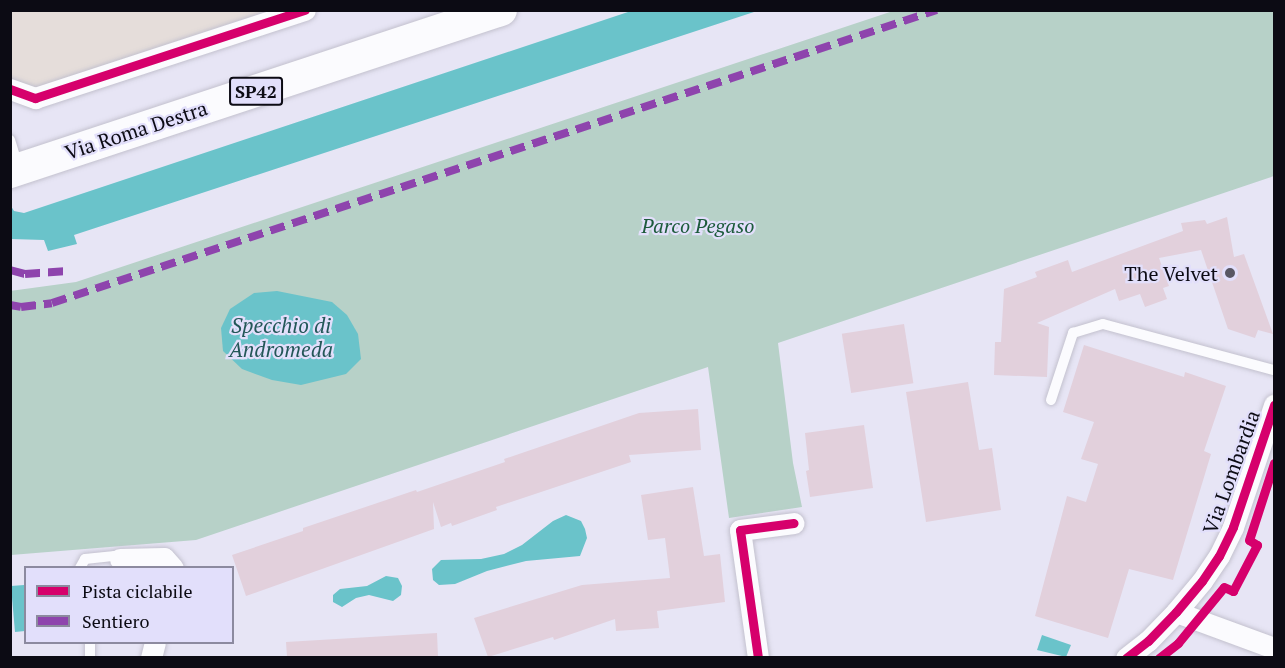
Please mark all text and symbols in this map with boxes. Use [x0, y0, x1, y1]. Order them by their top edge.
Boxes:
road number: SP42 [229, 76, 283, 106]
street label: Via Roma Destra [62, 96, 210, 164]
park label: Parco Pegaso [642, 213, 754, 237]
place label: The Velvet [1124, 261, 1218, 285]
marker: The Velvet [1223, 266, 1237, 280]
water label: Specchio di Andromeda [229, 312, 333, 362]
street label: Via Lombardia [1198, 407, 1264, 537]
legend [24, 566, 234, 644]
text: Pista ciclabile [82, 579, 192, 603]
text: Sentiero [82, 609, 149, 633]

